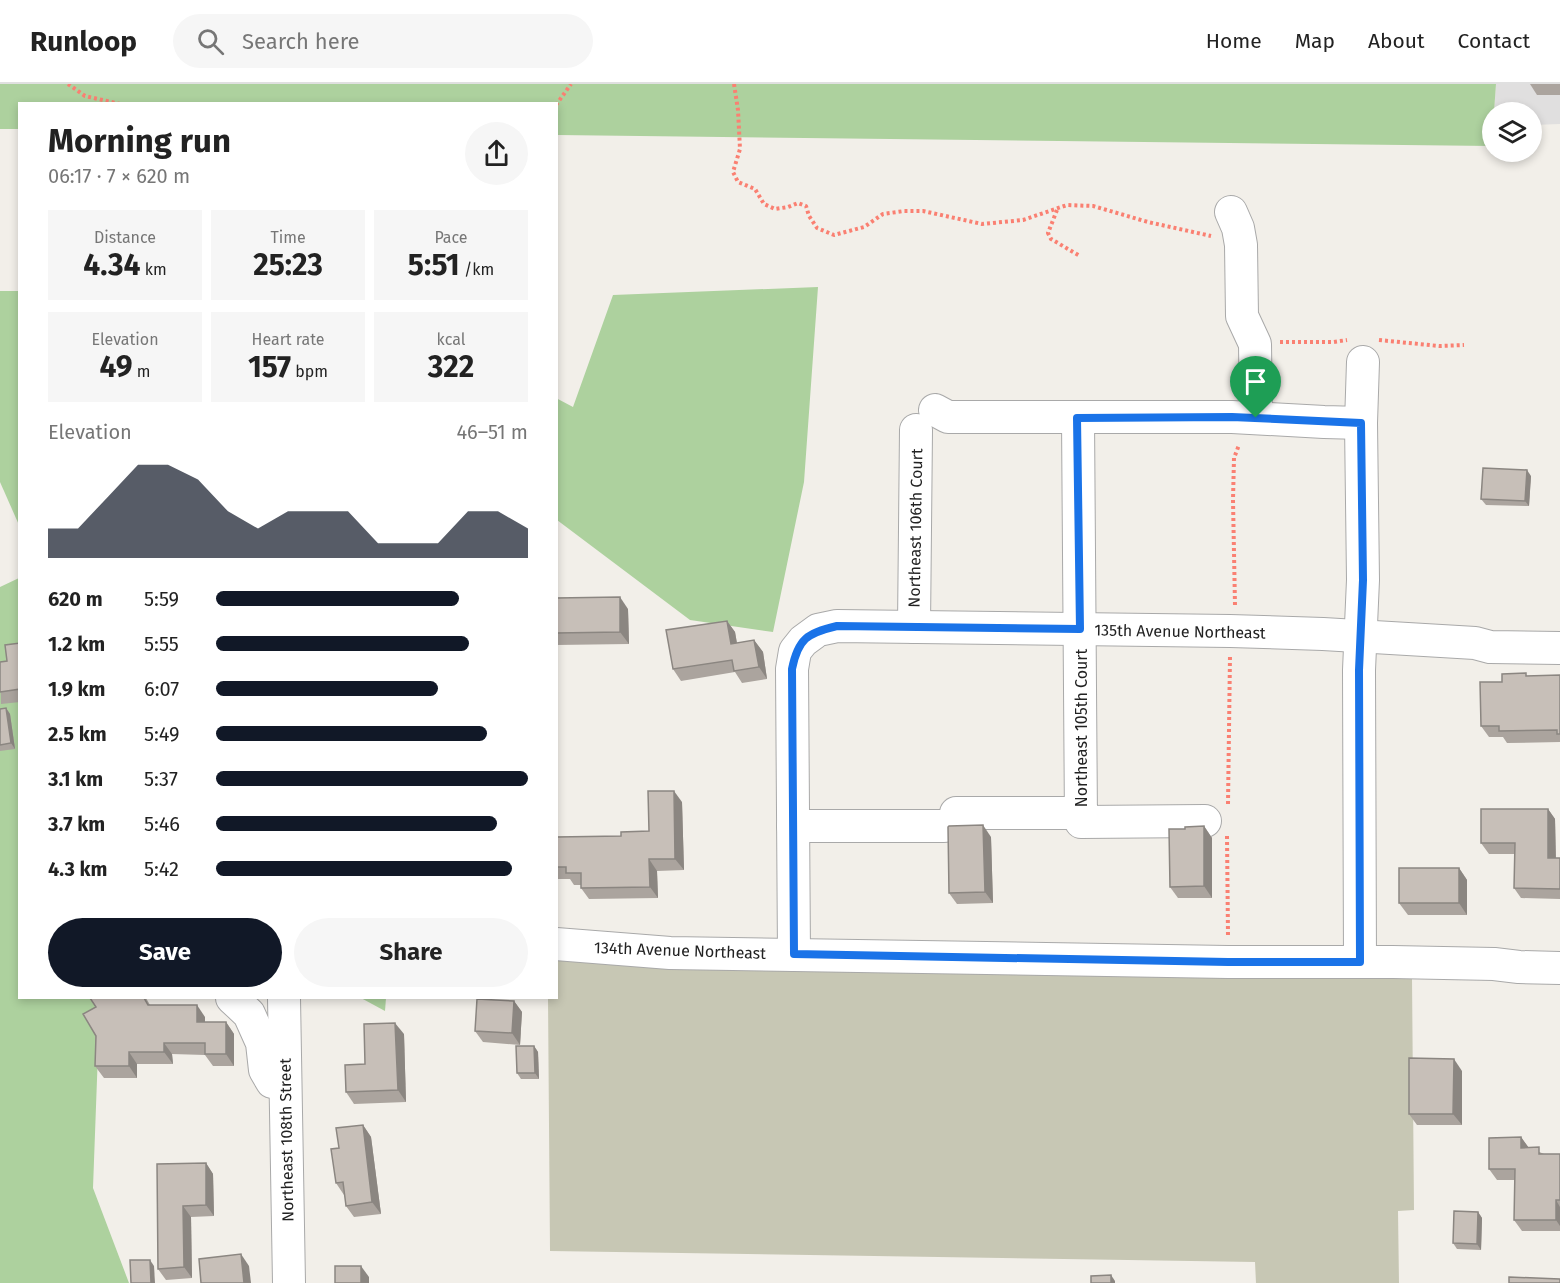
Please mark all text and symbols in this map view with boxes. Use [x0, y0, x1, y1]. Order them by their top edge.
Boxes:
search box [173, 14, 593, 68]
text: Runloop [30, 25, 137, 58]
icon: search [194, 25, 227, 58]
text: Search here [242, 28, 360, 55]
text: Home [1206, 28, 1262, 54]
text: Map [1295, 28, 1335, 54]
text: About [1368, 28, 1425, 54]
text: Contact [1458, 28, 1530, 54]
map controls [1482, 102, 1542, 162]
button: layers [1482, 102, 1542, 162]
text: Morning run [48, 121, 231, 161]
button: share [465, 122, 528, 185]
text: 06:17 · 7 × 620 m [48, 164, 190, 188]
text: Distance [94, 228, 156, 247]
text: Time [270, 228, 306, 247]
text: Pace [434, 228, 468, 247]
text: 4.34 [83, 247, 140, 283]
text: 25:23 [253, 247, 323, 283]
text: 5:51 [408, 247, 460, 283]
text: km [140, 260, 167, 279]
text: /km [460, 260, 494, 279]
text: Elevation [91, 330, 159, 349]
text: Heart rate [252, 330, 324, 349]
text: kcal [437, 330, 465, 349]
text: 49 [99, 349, 133, 385]
text: 157 [248, 349, 291, 385]
text: 322 [428, 349, 474, 385]
pin [1230, 356, 1281, 418]
text: m [133, 362, 151, 381]
text: bpm [291, 362, 328, 381]
icon: arrive [1239, 365, 1272, 398]
text: Elevation [48, 420, 132, 444]
text: 46–51 m [456, 420, 528, 444]
street label: Northeast 106th Court [905, 448, 926, 608]
text: 620 m [48, 587, 103, 611]
text: 5:59 [144, 587, 179, 611]
street label: 135th Avenue Northeast [1094, 621, 1266, 642]
text: 1.2 km [48, 632, 105, 656]
text: 5:55 [144, 632, 179, 656]
street label: Northeast 105th Court [1072, 648, 1091, 807]
text: 1.9 km [48, 677, 106, 701]
text: 6:07 [144, 677, 179, 701]
text: 2.5 km [48, 722, 107, 746]
text: 5:49 [144, 722, 179, 746]
text: 3.1 km [48, 767, 103, 791]
text: 5:37 [144, 767, 178, 791]
text: 3.7 km [48, 812, 105, 836]
text: 5:46 [144, 812, 180, 836]
text: 4.3 km [48, 857, 108, 881]
text: 5:42 [144, 857, 179, 881]
button: Save [48, 918, 282, 987]
button: Share [294, 918, 528, 987]
street label: 134th Avenue Northeast [594, 938, 766, 963]
street label: Northeast 108th Street [276, 1058, 297, 1222]

